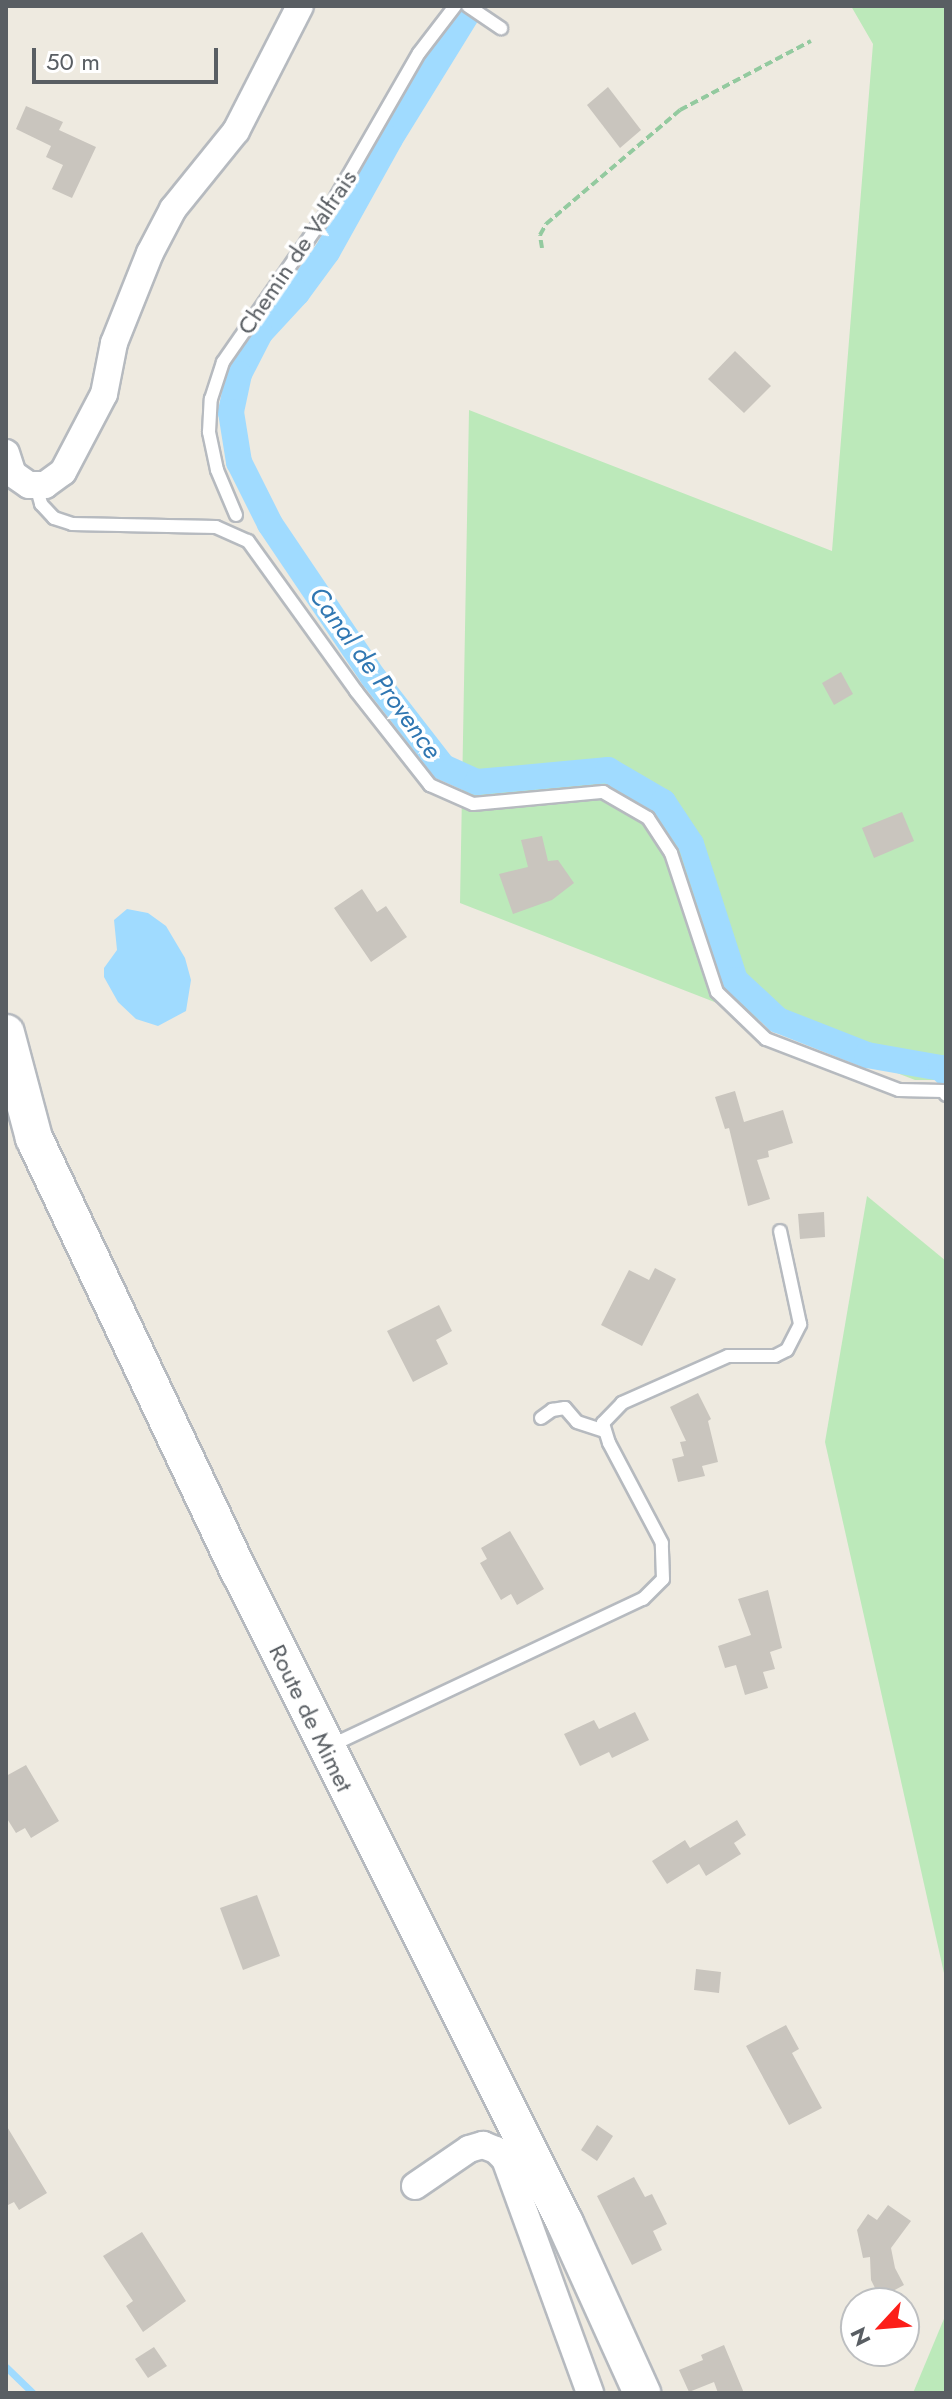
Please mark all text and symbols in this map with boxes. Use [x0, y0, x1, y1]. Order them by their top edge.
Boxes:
scale bar [36, 32, 222, 82]
text: 50 m [46, 44, 100, 79]
street label: Chemin de Valfrais [231, 164, 363, 340]
water label: Canal de Provence [302, 581, 448, 765]
street label: Route de Mimet [263, 1640, 359, 1796]
north arrow [840, 2287, 920, 2367]
text: N [842, 2322, 878, 2352]

